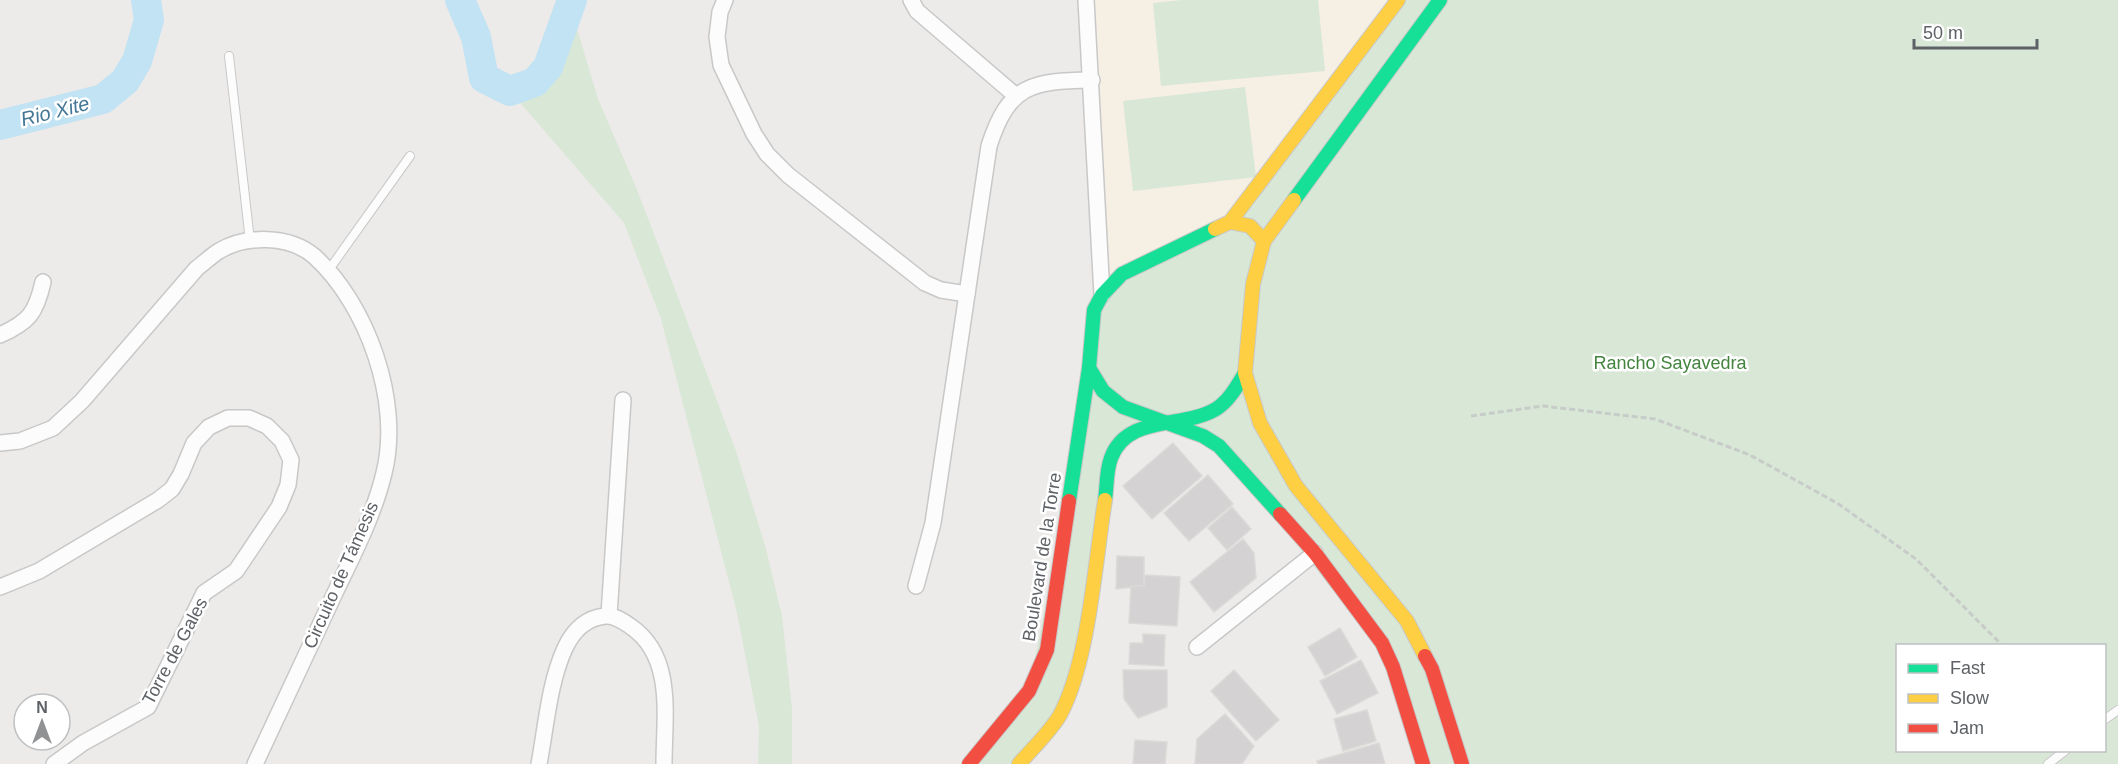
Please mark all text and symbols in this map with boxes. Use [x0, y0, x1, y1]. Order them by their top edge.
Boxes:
scale bar [1914, 12, 2037, 50]
text: 50 m [1923, 23, 1963, 43]
water label: Rio Xite [18, 92, 92, 130]
park label: Rancho Sayavedra [1593, 353, 1748, 373]
street label: Boulevard de la Torre [1019, 471, 1065, 643]
street label: Circuito de Támesis [300, 498, 382, 652]
street label: Torre de Gales [138, 594, 212, 708]
legend [1896, 644, 2106, 752]
text: Fast [1950, 658, 1985, 678]
text: Slow [1950, 688, 1990, 708]
north arrow [12, 692, 72, 752]
text: N [36, 699, 48, 716]
text: Jam [1950, 718, 1984, 738]

